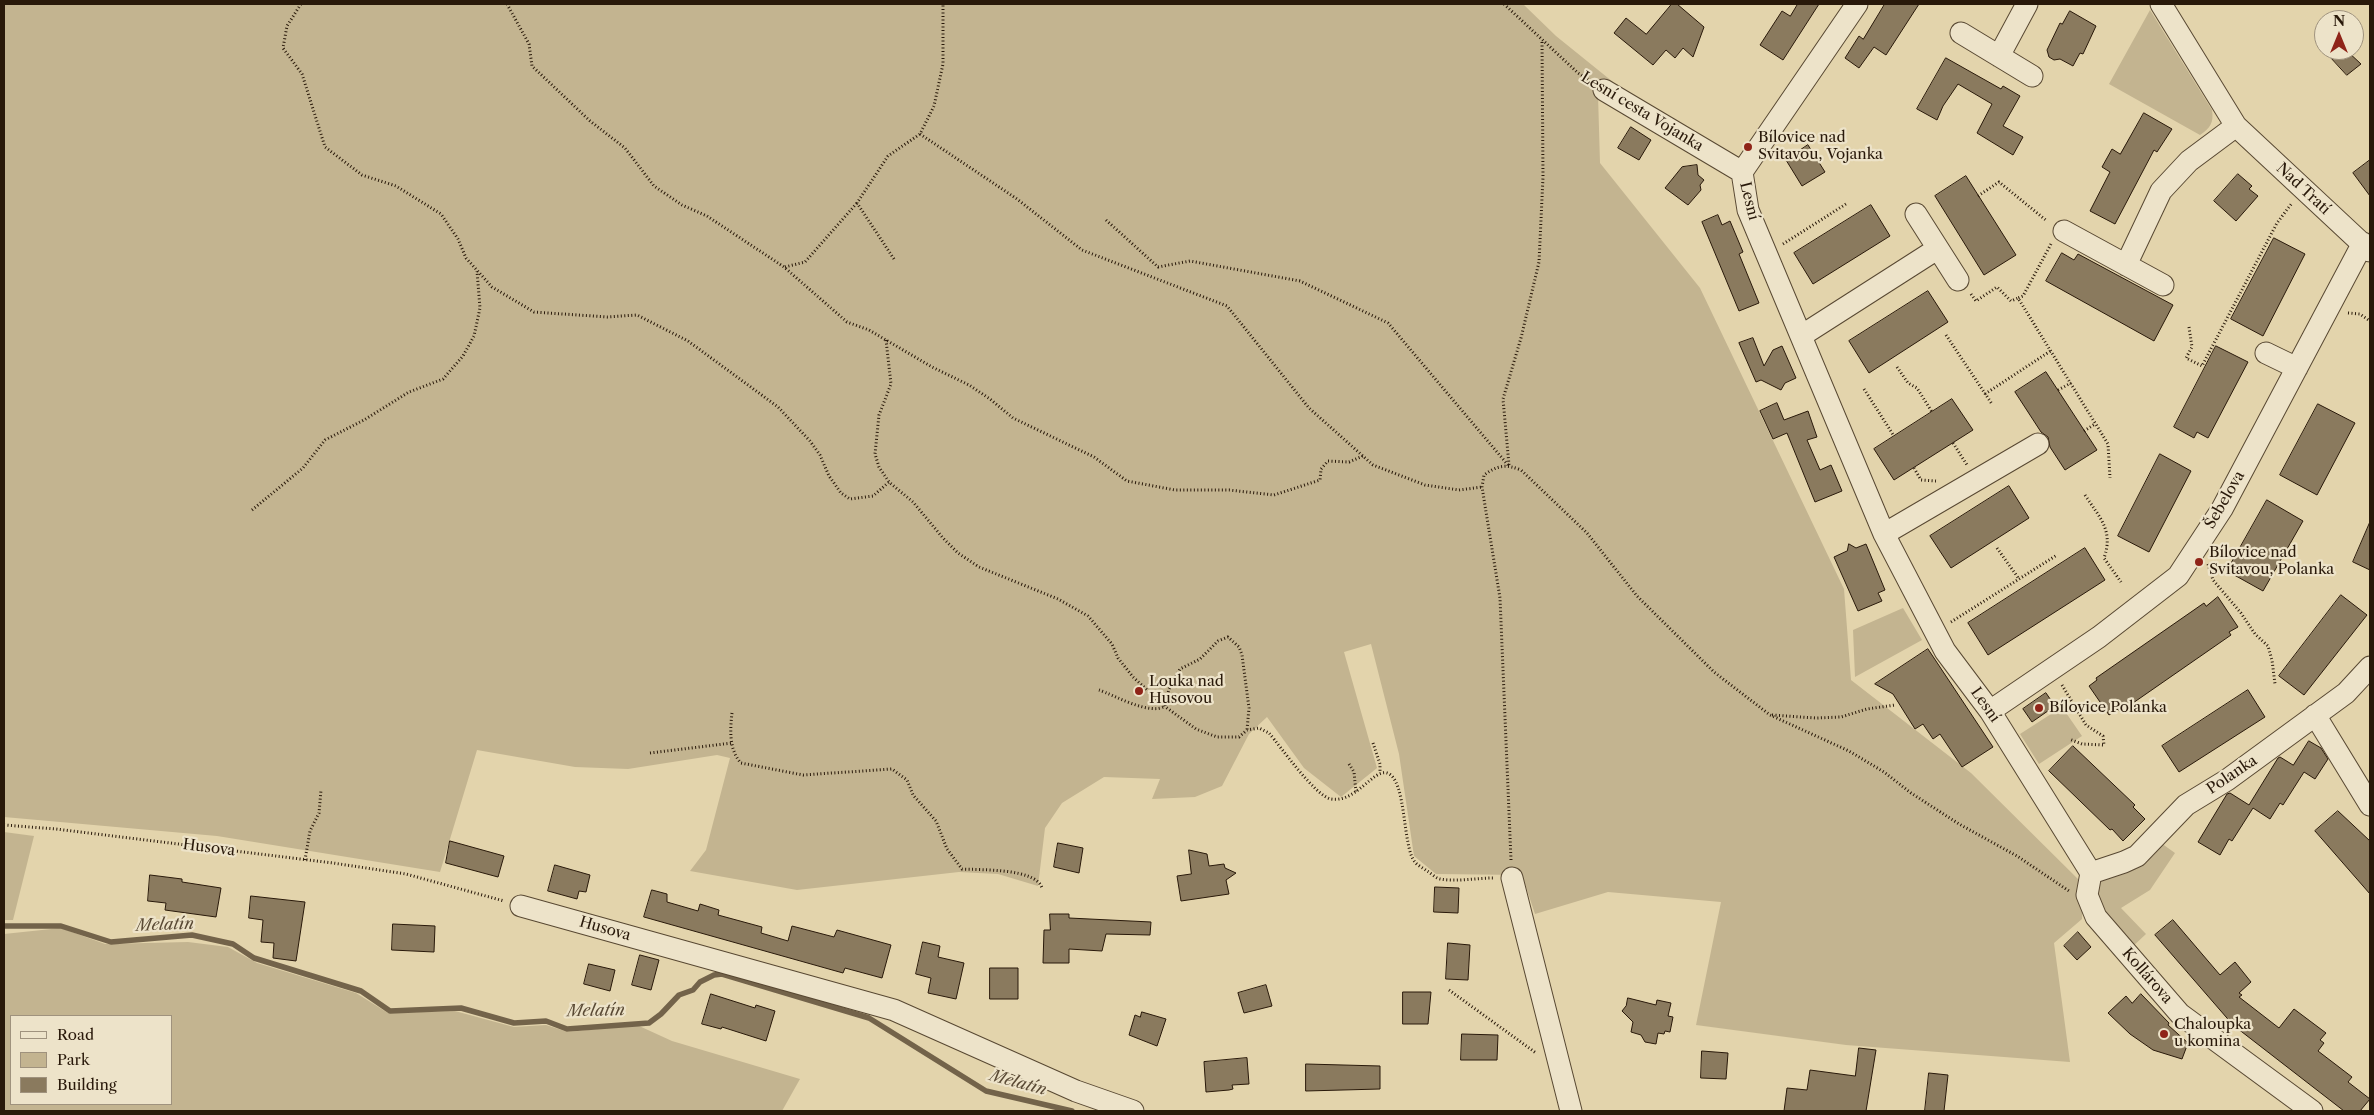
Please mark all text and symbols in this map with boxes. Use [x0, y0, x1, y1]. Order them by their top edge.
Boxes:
north arrow [2314, 10, 2364, 60]
text: N [2333, 12, 2345, 30]
street label: Lesní cesta Vojanka [1578, 68, 1706, 156]
place label: Bílovice nad Svitavou, Vojanka [1758, 129, 1883, 164]
marker: Bílovice nad Svitavou, Vojanka [1742, 141, 1754, 153]
street label: Nad Tratí [2272, 159, 2334, 219]
street label: Lesní [1736, 180, 1762, 222]
street label: Šebelova [2201, 468, 2249, 532]
place label: Bílovice nad Svitavou, Polanka [2209, 544, 2334, 579]
marker: Bílovice nad Svitavou, Polanka [2193, 556, 2205, 568]
place label: Louka nad Husovou [1149, 673, 1224, 708]
street label: Lesní [1967, 684, 2003, 726]
marker: Louka nad Husovou [1133, 685, 1145, 697]
place label: Bílovice Polanka [2049, 699, 2167, 717]
marker: Bílovice Polanka [2033, 702, 2045, 714]
street label: Polanka [2203, 752, 2261, 798]
street label: Husova [182, 836, 236, 860]
street label: Husova [577, 913, 633, 945]
water label: Melatín [136, 914, 194, 936]
street label: Kollárova [2118, 945, 2176, 1007]
water label: Melatín [567, 1001, 625, 1021]
legend [10, 1015, 172, 1105]
place label: Chaloupka u komina [2174, 1016, 2251, 1051]
text: Road [57, 1025, 94, 1044]
marker: Chaloupka u komina [2158, 1028, 2170, 1040]
text: Park [57, 1050, 90, 1069]
water label: Melatín [988, 1066, 1048, 1100]
text: Building [57, 1075, 117, 1094]

